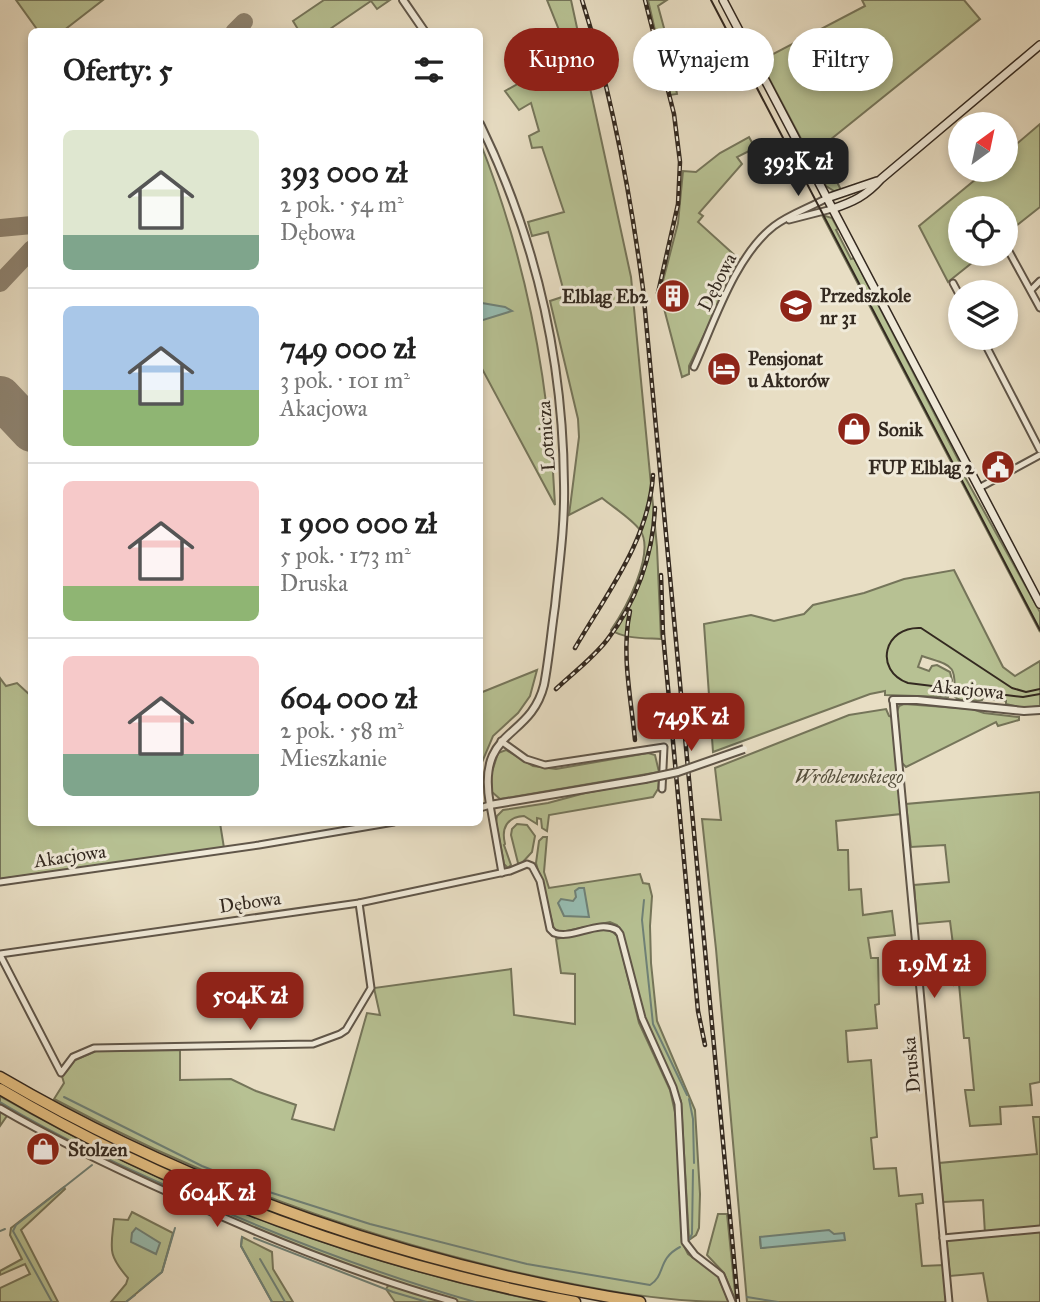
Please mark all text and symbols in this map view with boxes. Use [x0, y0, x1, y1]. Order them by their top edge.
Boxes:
chip: Kupno [504, 28, 619, 91]
chip: Wynajem [633, 28, 774, 91]
chip: Filtry [788, 28, 893, 91]
icon: filters [410, 51, 448, 89]
text: Oferty: 5 [63, 52, 172, 88]
north arrow [948, 112, 1018, 182]
map controls [948, 112, 1018, 350]
pin: 393K zł [733, 138, 863, 198]
text: 393K zł [764, 147, 832, 175]
text: 393 000 zł [280, 154, 407, 190]
icon: home [119, 158, 203, 242]
text: 2 pok. · 54 m² [280, 190, 404, 218]
button: locate [948, 196, 1018, 266]
text: Dębowa [280, 218, 355, 246]
street label: Dębowa [693, 248, 742, 315]
building icon: Elbląg Eb2 [654, 277, 692, 315]
button: layers [948, 280, 1018, 350]
place label: Przedszkole nr 31 [820, 284, 911, 330]
place label: Elbląg Eb2 [562, 285, 649, 309]
school or university icon: Przedszkole nr 31 [777, 287, 815, 325]
text: 749 000 zł [280, 330, 415, 366]
icon: home [119, 334, 203, 418]
place label: Pensjonat u Aktorów [747, 347, 831, 392]
hotel icon: Pensjonat u Aktorów [705, 350, 743, 388]
text: 3 pok. · 101 m² [280, 366, 410, 394]
text: Akacjowa [280, 394, 368, 422]
street label: Lotnicza [532, 399, 560, 472]
shop icon: Sonik [835, 410, 873, 448]
place label: Sonik [878, 418, 924, 441]
public building icon: FUP Elbląg 2 [979, 448, 1017, 486]
place label: FUP Elbląg 2 [868, 456, 975, 480]
text: 1 900 000 zł [280, 505, 437, 541]
icon: home [119, 509, 203, 593]
text: 5 pok. · 173 m² [280, 541, 411, 569]
text: Druska [280, 569, 348, 597]
street label: Akacjowa [930, 674, 1006, 704]
text: 604 000 zł [280, 680, 417, 716]
icon: home [119, 684, 203, 768]
pin: 749K zł [626, 694, 756, 753]
text: 749K zł [653, 702, 729, 730]
text: 2 pok. · 58 m² [280, 716, 404, 744]
text: Mieszkanie [280, 744, 387, 772]
park label: Wróblewskiego [795, 765, 903, 788]
street label: Akacjowa [32, 839, 108, 873]
street label: Dębowa [218, 886, 283, 918]
pin: 1.9M zł [869, 940, 999, 1000]
text: 1.9M zł [898, 949, 970, 977]
pin: 504K zł [185, 972, 315, 1032]
text: 504K zł [212, 981, 288, 1009]
street label: Druska [897, 1035, 925, 1094]
shop icon: Stolzen [24, 1130, 62, 1168]
place label: Stolzen [68, 1138, 128, 1161]
pin: 604K zł [152, 1170, 282, 1229]
text: 604K zł [179, 1178, 255, 1206]

